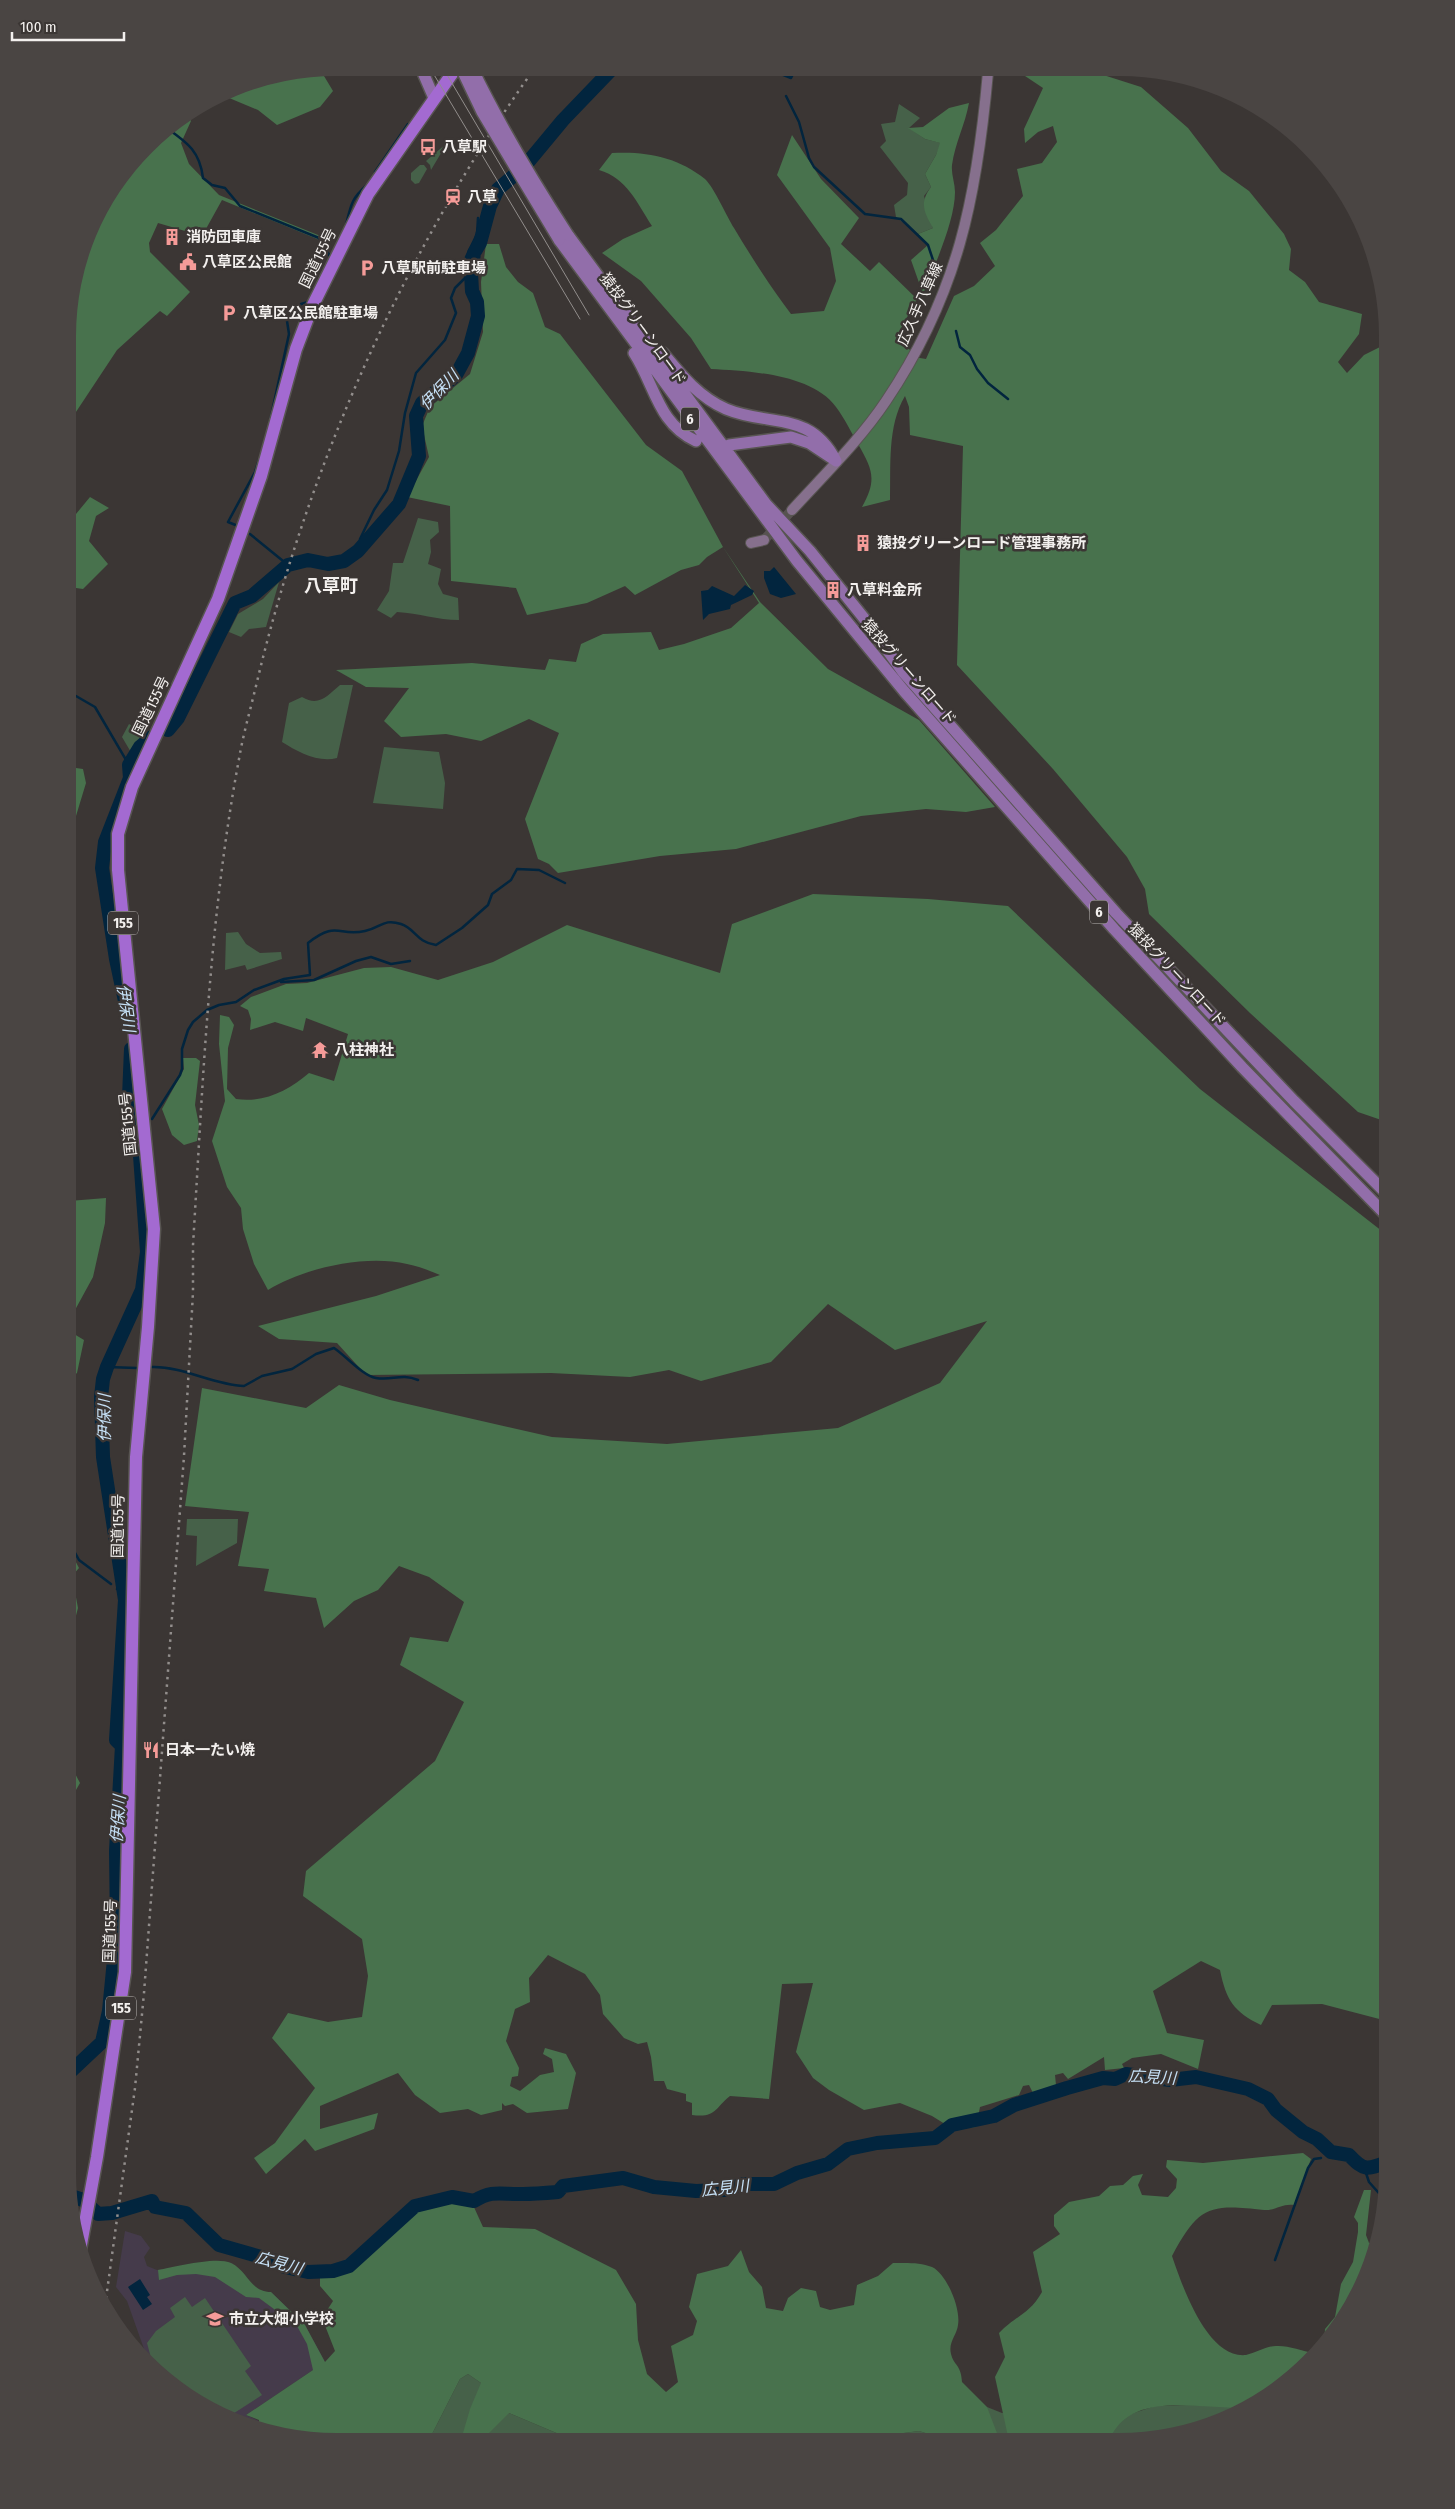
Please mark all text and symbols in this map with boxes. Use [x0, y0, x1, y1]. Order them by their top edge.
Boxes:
scale bar [12, 10, 125, 42]
text: 100 m [20, 18, 57, 36]
bus stop icon: 八草駅 [418, 137, 438, 157]
place label: 八草駅 [442, 138, 487, 156]
station icon: 八草 [443, 187, 463, 207]
place label: 八草 [467, 188, 497, 206]
street label: 国道155号 [296, 225, 340, 291]
building icon: 消防団車庫 [162, 227, 182, 247]
place label: 消防団車庫 [186, 228, 261, 246]
public building icon: 八草区公民館 [178, 252, 198, 272]
place label: 八草区公民館 [202, 253, 292, 271]
parking icon: 八草駅前駐車場 [357, 258, 377, 278]
place label: 八草駅前駐車場 [381, 259, 486, 277]
street label: 広久手八草線 [893, 259, 947, 349]
street label: 猿投グリーンロード [596, 269, 690, 389]
parking icon: 八草区公民館駐車場 [219, 303, 239, 323]
place label: 八草区公民館駐車場 [243, 304, 378, 322]
water label: 伊保川 [415, 365, 464, 414]
road number: 6 [681, 408, 699, 430]
building icon: 猿投グリーンロード管理事務所 [853, 533, 873, 553]
place label: 猿投グリーンロード管理事務所 [877, 534, 1086, 552]
district label: 八草町 [304, 575, 358, 597]
building icon: 八草料金所 [823, 580, 843, 600]
place label: 八草料金所 [847, 581, 922, 599]
street label: 猿投グリーンロード [858, 615, 960, 729]
street label: 国道155号 [129, 673, 173, 739]
road number: 6 [1090, 900, 1108, 924]
road number: 155 [108, 911, 138, 934]
street label: 猿投グリーンロード [1125, 920, 1229, 1030]
water label: 伊保川 [113, 983, 139, 1035]
temple icon: 八柱神社 [310, 1040, 330, 1060]
place label: 八柱神社 [334, 1041, 394, 1059]
street label: 国道155号 [116, 1091, 140, 1157]
water label: 伊保川 [95, 1392, 114, 1442]
street label: 国道155号 [108, 1494, 128, 1558]
restaurant icon: 日本一たい焼 [141, 1740, 161, 1760]
place label: 日本一たい焼 [165, 1741, 255, 1759]
water label: 伊保川 [107, 1792, 129, 1844]
street label: 国道155号 [100, 1898, 120, 1964]
road number: 155 [106, 1996, 136, 2020]
water label: 広見川 [1128, 2066, 1178, 2088]
water label: 広見川 [700, 2176, 752, 2200]
water label: 広見川 [253, 2248, 307, 2279]
school or university icon: 市立大畑小学校 [205, 2309, 225, 2329]
place label: 市立大畑小学校 [229, 2310, 334, 2328]

